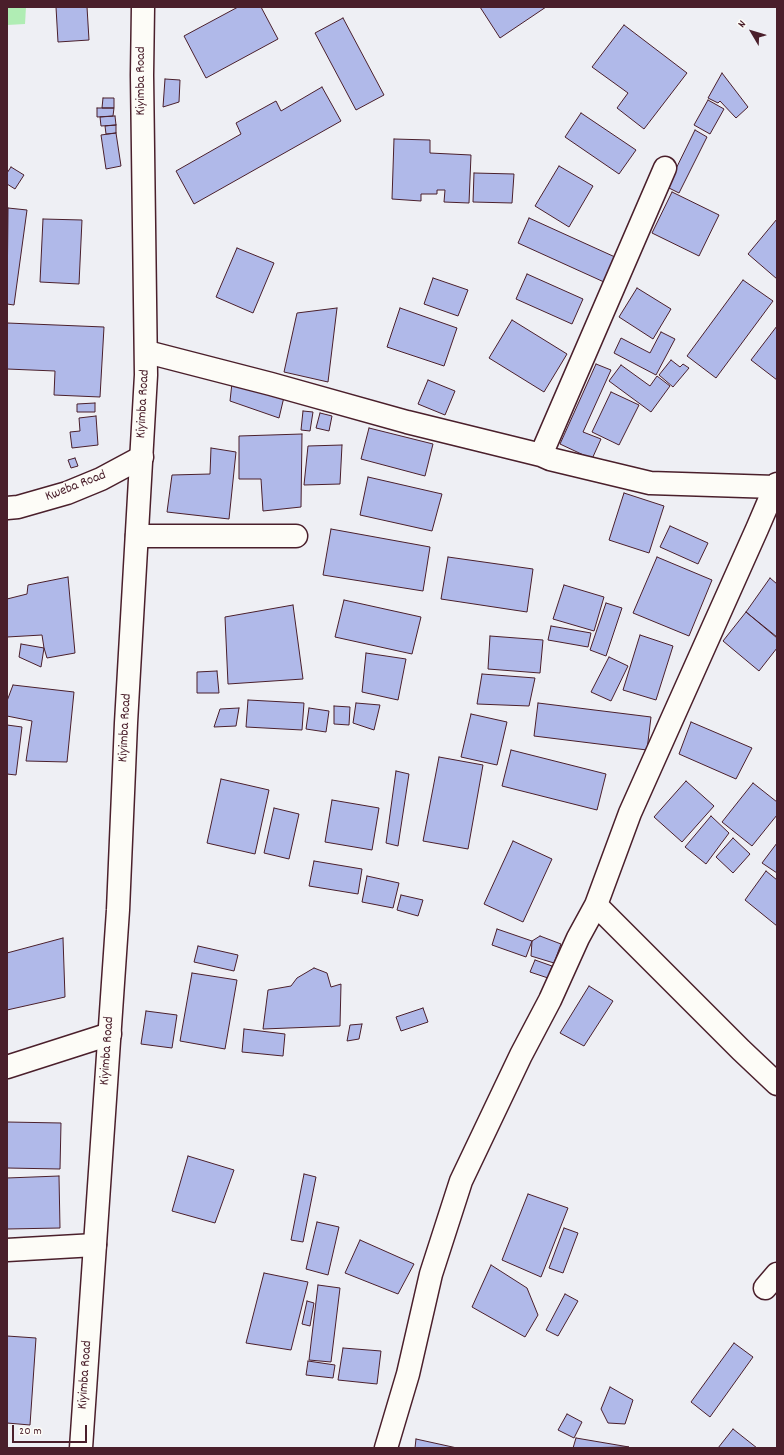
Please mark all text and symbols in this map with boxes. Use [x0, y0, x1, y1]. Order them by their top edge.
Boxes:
north arrow [732, 12, 772, 52]
text: N [735, 18, 751, 32]
street label: Kiyimba Road [134, 47, 150, 115]
street label: Kiyimba Road [134, 369, 154, 439]
street label: Kweba Road [43, 468, 109, 506]
street label: Kiyimba Road [116, 693, 136, 763]
street label: Kiyimba Road [97, 1016, 119, 1086]
street label: Kiyimba Road [75, 1340, 97, 1410]
scale bar [14, 1417, 89, 1443]
text: 20 m [19, 1423, 42, 1440]

